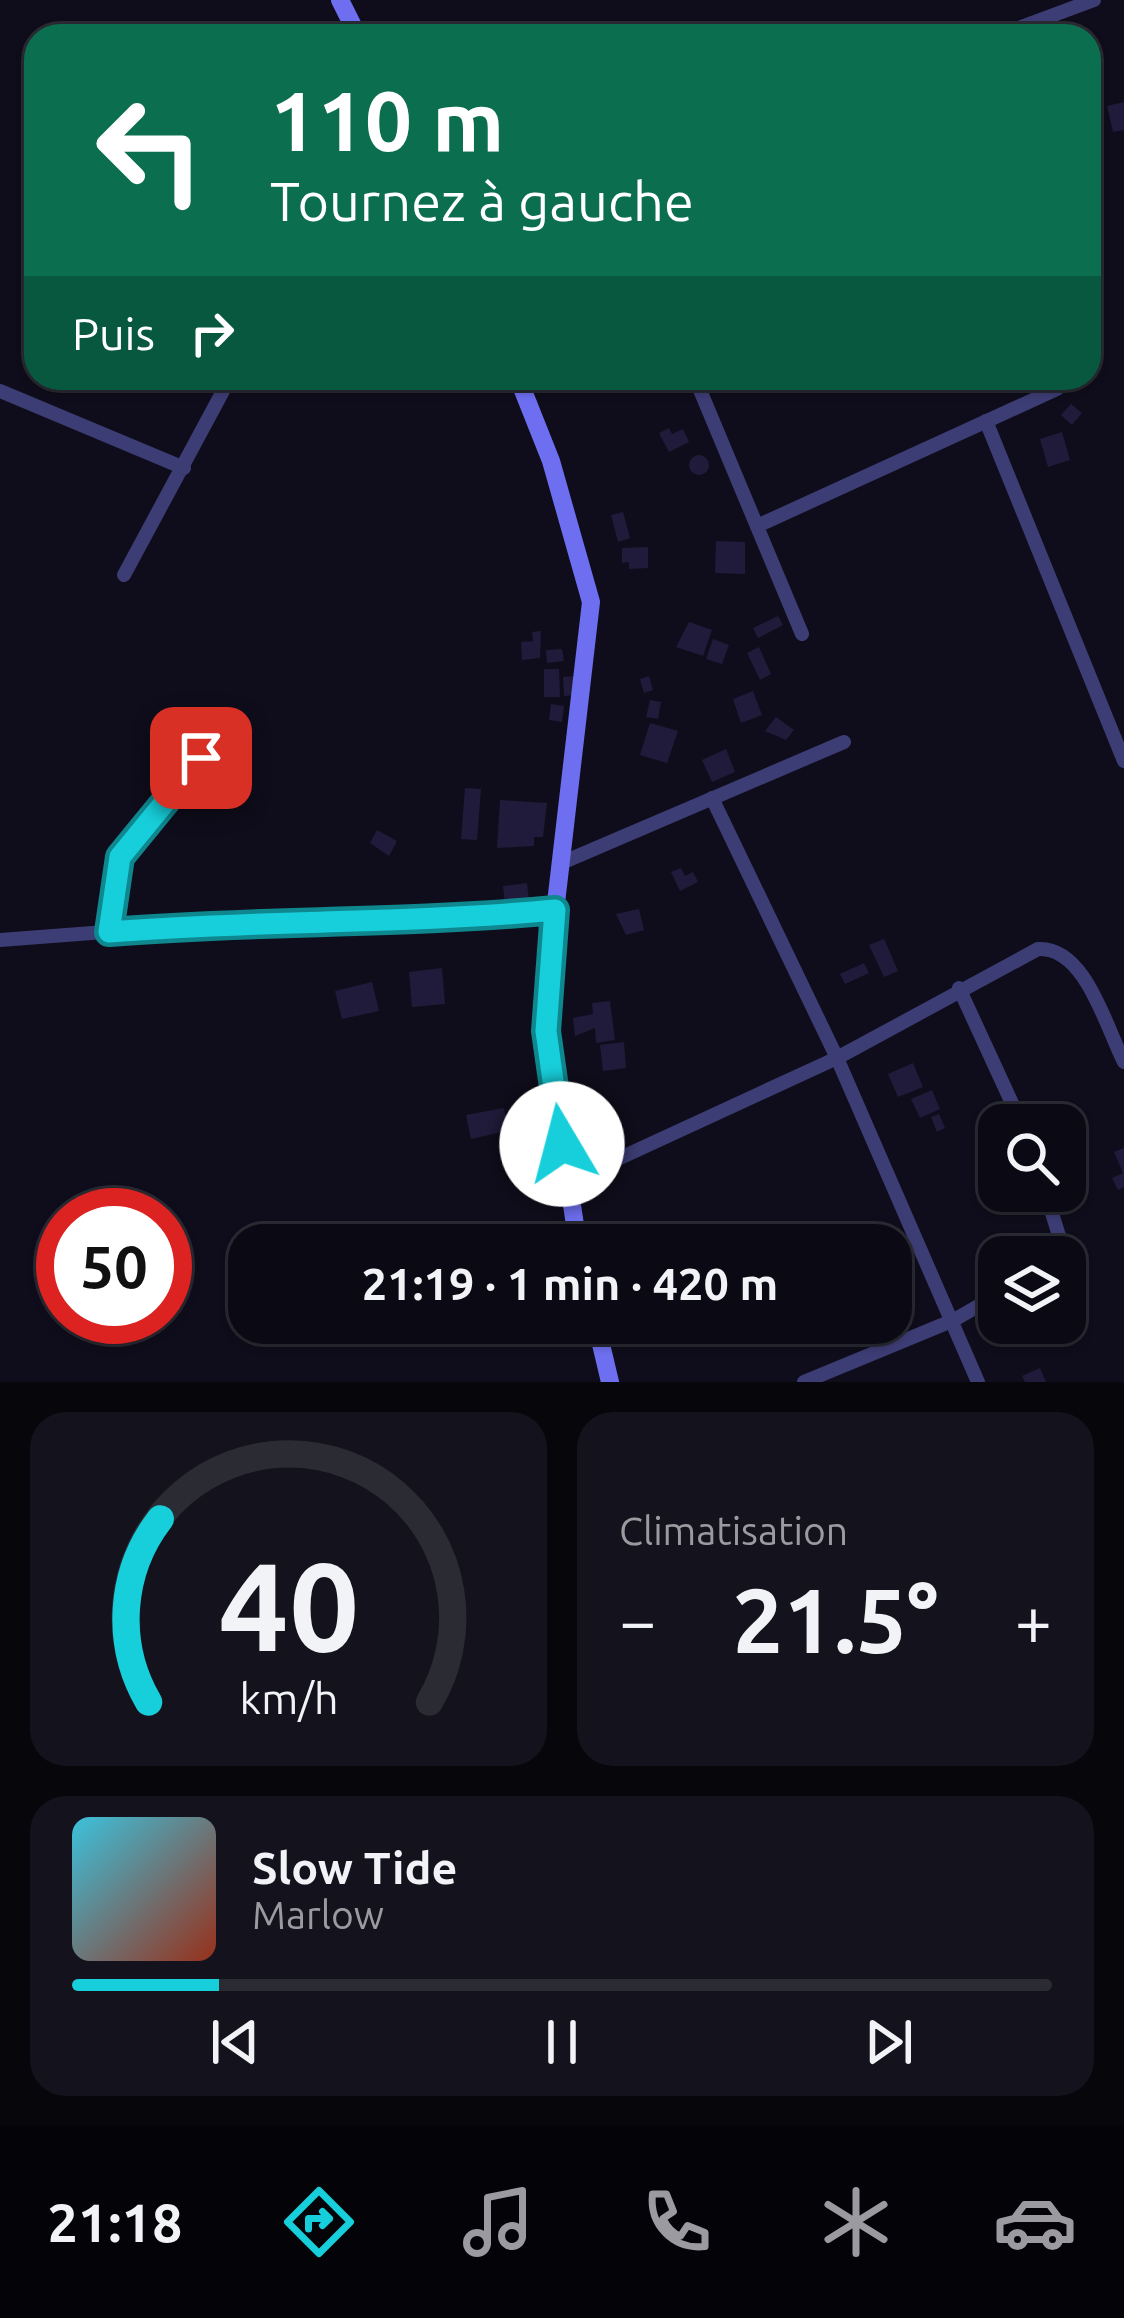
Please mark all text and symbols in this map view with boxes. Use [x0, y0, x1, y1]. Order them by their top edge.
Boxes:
icon: left [72, 72, 228, 228]
text: 110 m [270, 73, 504, 167]
text: Tournez à gauche [270, 171, 694, 231]
icon: right [179, 300, 245, 366]
text: Puis [72, 308, 155, 359]
pin [150, 707, 252, 809]
icon: arrive [168, 725, 234, 791]
position arrow [499, 1081, 625, 1207]
map controls [978, 1104, 1086, 1344]
button: search [978, 1104, 1086, 1212]
speed limit sign: 50 [36, 1188, 192, 1344]
button: layers [978, 1236, 1086, 1344]
text: 21:19 · 1 min · 420 m [362, 1258, 778, 1309]
text: Climatisation [619, 1509, 848, 1552]
text: 40 [218, 1535, 359, 1675]
text: 21.5° [732, 1569, 939, 1670]
text: − [619, 1583, 656, 1657]
text: + [1015, 1583, 1052, 1657]
text: km/h [239, 1674, 338, 1722]
text: Slow Tide [252, 1842, 457, 1893]
text: Marlow [252, 1893, 384, 1936]
icon: previous [202, 2009, 268, 2075]
icon: pause [529, 2009, 595, 2075]
icon: next [856, 2009, 922, 2075]
icon: directions [277, 2180, 361, 2264]
icon: music [456, 2180, 540, 2264]
icon: phone [635, 2180, 719, 2264]
icon: climate [814, 2180, 898, 2264]
icon: car [993, 2180, 1077, 2264]
text: 21:18 [47, 2192, 183, 2252]

